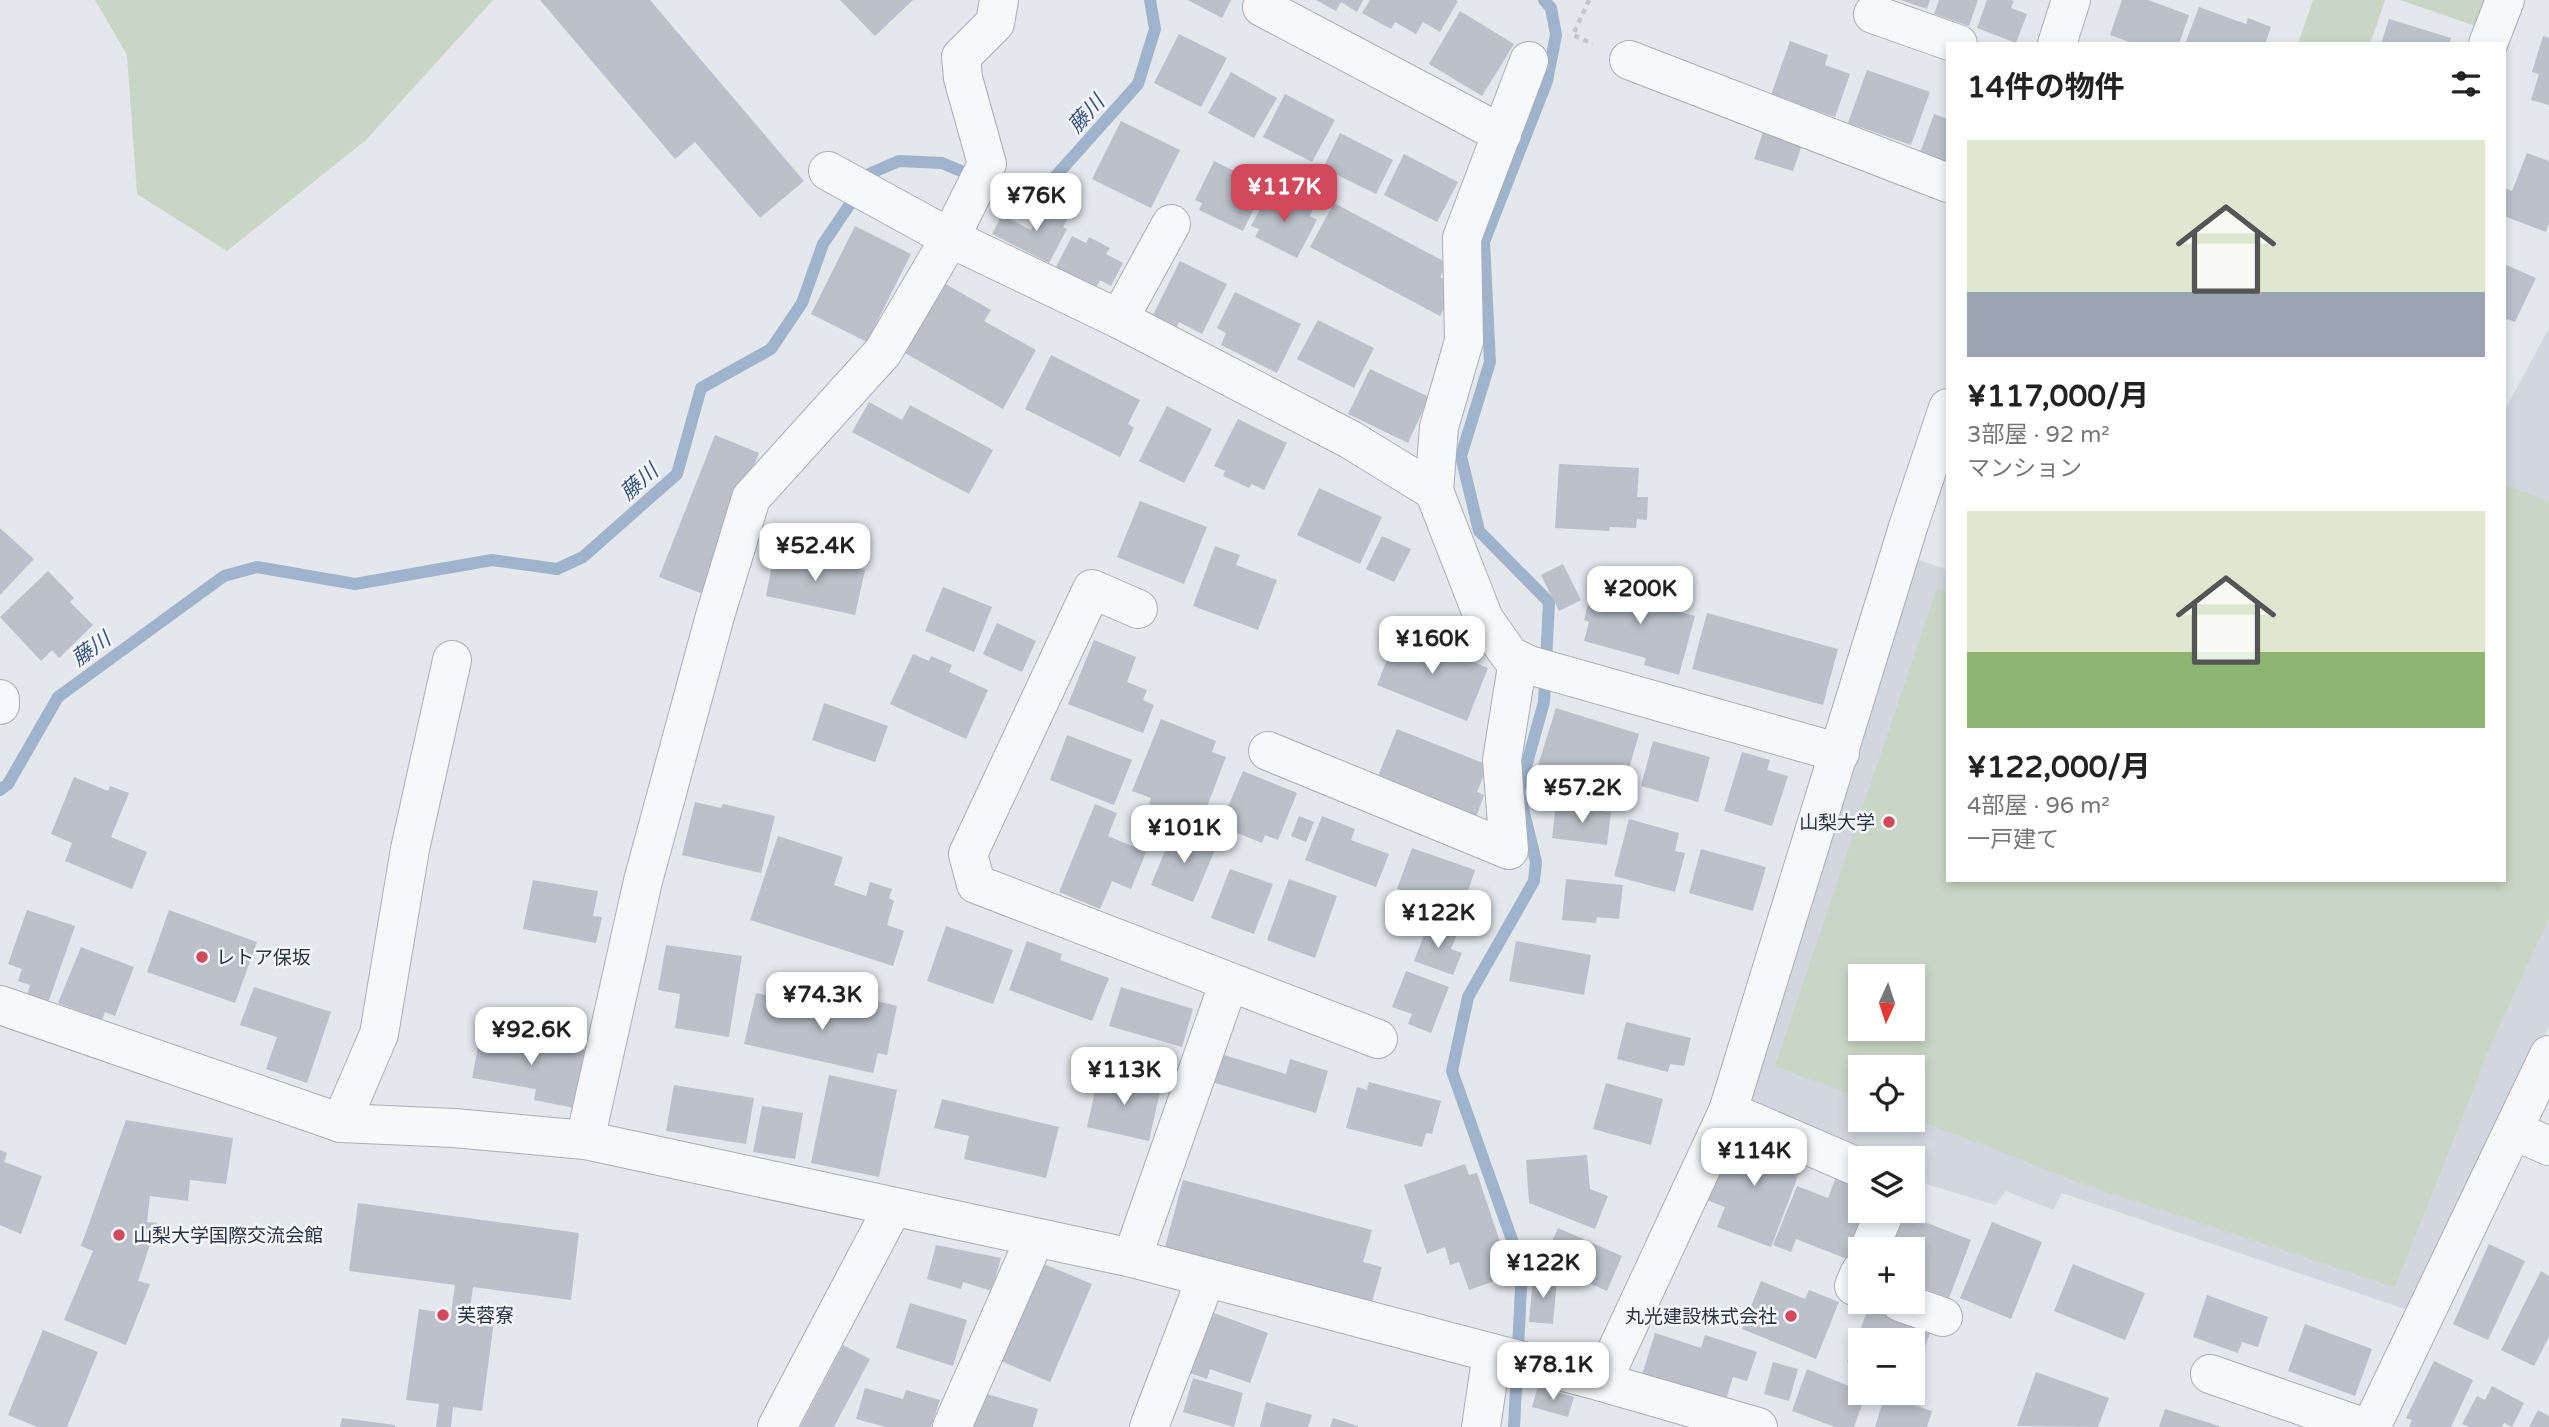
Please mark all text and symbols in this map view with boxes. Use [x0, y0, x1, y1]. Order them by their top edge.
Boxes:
icon: filters [2447, 65, 2485, 103]
text: 14件の物件 [1967, 69, 2125, 106]
water label: 藤川 [1063, 89, 1111, 138]
pin: ¥117K [1235, 164, 1333, 224]
text: ¥117K [1247, 173, 1321, 201]
pin: ¥76K [995, 174, 1077, 233]
text: ¥76K [1006, 182, 1066, 210]
icon: home [2163, 186, 2289, 312]
text: ¥117,000/月 [1967, 378, 2149, 415]
text: 3部屋 · 92 m² [1967, 421, 2110, 449]
text: マンション [1967, 455, 2082, 483]
water label: 藤川 [615, 458, 665, 506]
pin: ¥52.4K [758, 524, 872, 583]
text: ¥52.4K [775, 532, 855, 560]
icon: home [2163, 557, 2289, 683]
pin: ¥200K [1591, 566, 1689, 626]
text: ¥200K [1603, 575, 1677, 603]
pin: ¥160K [1383, 616, 1481, 676]
text: ¥160K [1395, 625, 1469, 653]
water label: 藤川 [67, 626, 117, 672]
text: ¥122,000/月 [1967, 749, 2151, 786]
pin: ¥57.2K [1525, 766, 1639, 825]
text: ¥57.2K [1543, 774, 1621, 802]
text: 4部屋 · 96 m² [1967, 792, 2110, 820]
pin: ¥101K [1135, 806, 1233, 865]
place label: 山梨大学 [1799, 812, 1875, 834]
text: ¥101K [1147, 814, 1221, 842]
marker: 山梨大学 [1881, 814, 1897, 830]
text: 一戸建て [1967, 826, 2059, 854]
pin: ¥122K [1389, 890, 1487, 950]
text: ¥122K [1401, 899, 1475, 927]
place label: レトア保坂 [216, 947, 311, 969]
marker: レトア保坂 [194, 949, 210, 965]
north arrow [1848, 964, 1925, 1041]
map controls [1848, 964, 1925, 1405]
pin: ¥74.3K [765, 972, 879, 1032]
text: ¥74.3K [782, 981, 862, 1009]
pin: ¥92.6K [474, 1007, 588, 1067]
text: ¥92.6K [491, 1016, 571, 1044]
pin: ¥113K [1075, 1048, 1173, 1107]
button: locate [1848, 1055, 1925, 1132]
text: ¥113K [1087, 1056, 1161, 1084]
pin: ¥114K [1705, 1128, 1803, 1188]
text: ¥114K [1717, 1137, 1791, 1165]
button: layers [1848, 1146, 1925, 1223]
place label: 山梨大学国際交流会館 [133, 1225, 323, 1247]
marker: 山梨大学国際交流会館 [111, 1227, 127, 1243]
button: + [1848, 1237, 1925, 1314]
pin: ¥122K [1494, 1240, 1592, 1300]
text: ¥122K [1506, 1249, 1580, 1277]
place label: 芙蓉寮 [457, 1305, 514, 1327]
place label: 丸光建設株式会社 [1625, 1306, 1777, 1328]
marker: 芙蓉寮 [435, 1307, 451, 1323]
marker: 丸光建設株式会社 [1783, 1308, 1799, 1324]
button: − [1848, 1328, 1925, 1405]
pin: ¥78.1K [1496, 1342, 1610, 1402]
text: ¥78.1K [1513, 1351, 1593, 1379]

